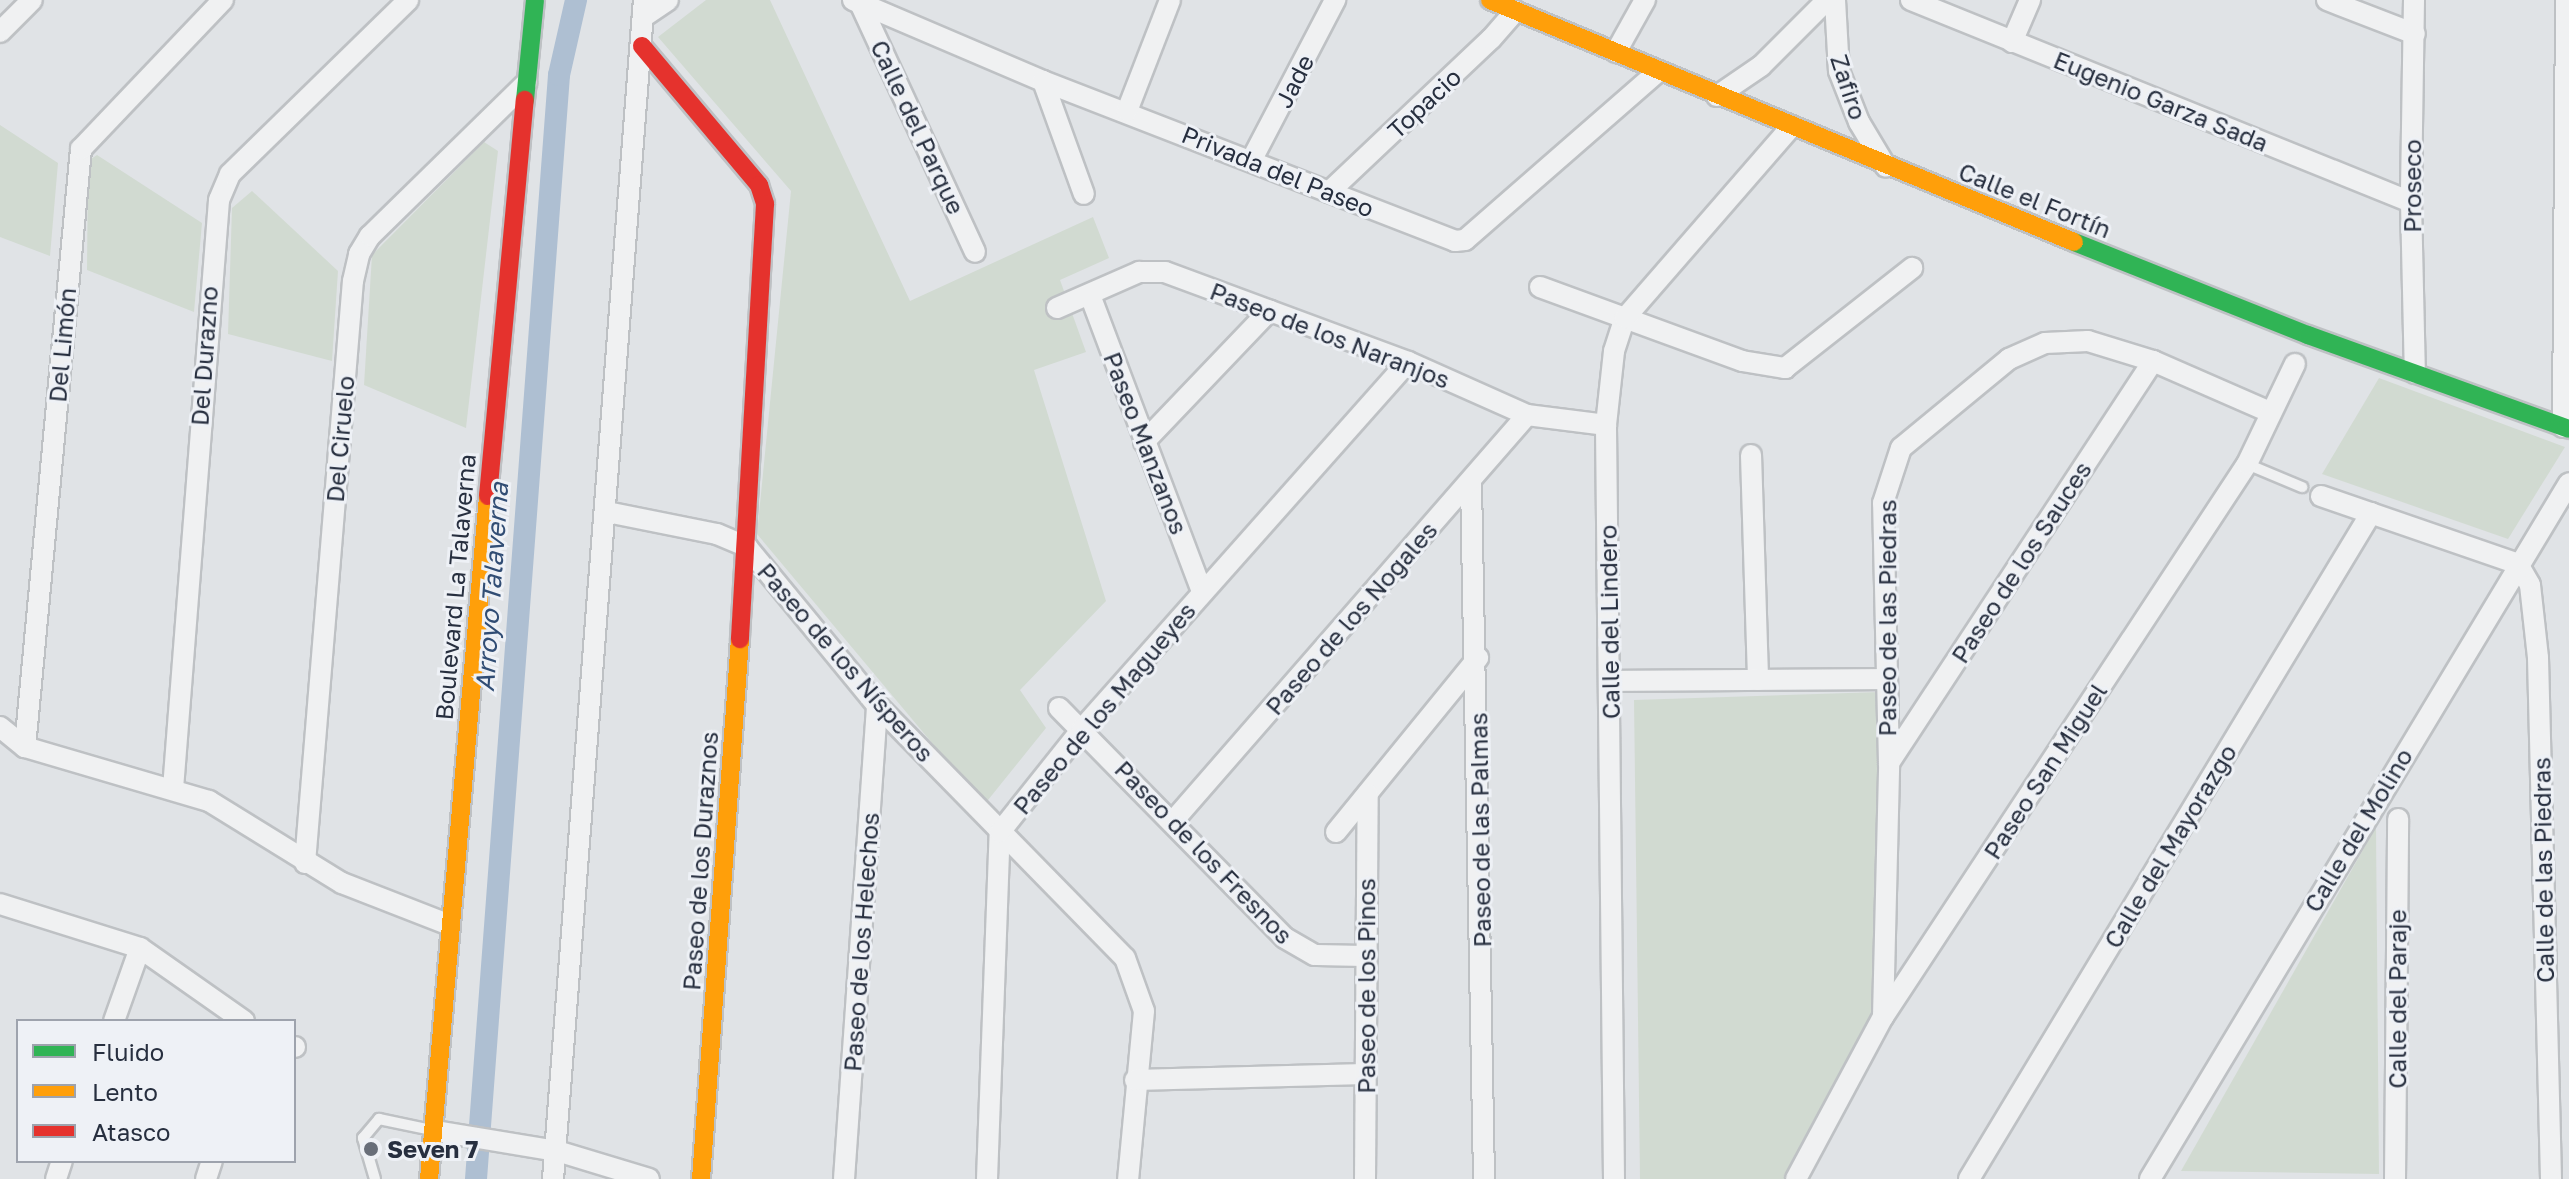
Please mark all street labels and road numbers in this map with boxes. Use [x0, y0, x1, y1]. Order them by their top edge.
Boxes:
street label: Calle del Parque [865, 35, 971, 219]
street label: Eugenio Garza Sada [2050, 45, 2272, 157]
street label: Jade [1269, 50, 1319, 112]
street label: Zafiro [1825, 51, 1873, 123]
street label: Topacio [1382, 62, 1466, 144]
street label: Privada del Paseo [1178, 119, 1378, 223]
street label: Proseco [2398, 139, 2426, 233]
street label: Calle el Fortín [1955, 156, 2115, 244]
street label: Paseo de los Naranjos [1206, 276, 1454, 394]
street label: Del Durazno [185, 285, 223, 427]
street label: Del Limón [43, 287, 81, 403]
street label: Paseo Manzanos [1098, 348, 1194, 538]
street label: Del Ciruelo [320, 375, 360, 503]
street label: Boulevard La Talaverna [429, 453, 481, 721]
street label: Paseo de los Sauces [1945, 456, 2097, 668]
street label: Paseo de las Piedras [1873, 500, 1901, 736]
street label: Paseo de los Nogales [1259, 516, 1443, 720]
street label: Calle del Lindero [1593, 525, 1625, 719]
street label: Paseo de los Nísperos [752, 557, 940, 767]
street label: Paseo de los Magueyes [1007, 596, 1201, 820]
street label: Paseo San Miguel [1977, 678, 2113, 864]
street label: Paseo de las Palmas [1464, 712, 1496, 948]
street label: Paseo de los Duraznos [677, 731, 723, 991]
street label: Calle del Mayorazgo [2098, 739, 2242, 953]
street label: Calle del Molino [2298, 743, 2418, 917]
street label: Paseo de los Fresnos [1109, 755, 1299, 949]
street label: Calle de las Piedras [2527, 757, 2559, 983]
street label: Paseo de los Helechos [838, 811, 884, 1073]
street label: Paseo de los Pinos [1352, 878, 1380, 1094]
street label: Calle del Paraje [2383, 909, 2411, 1089]

